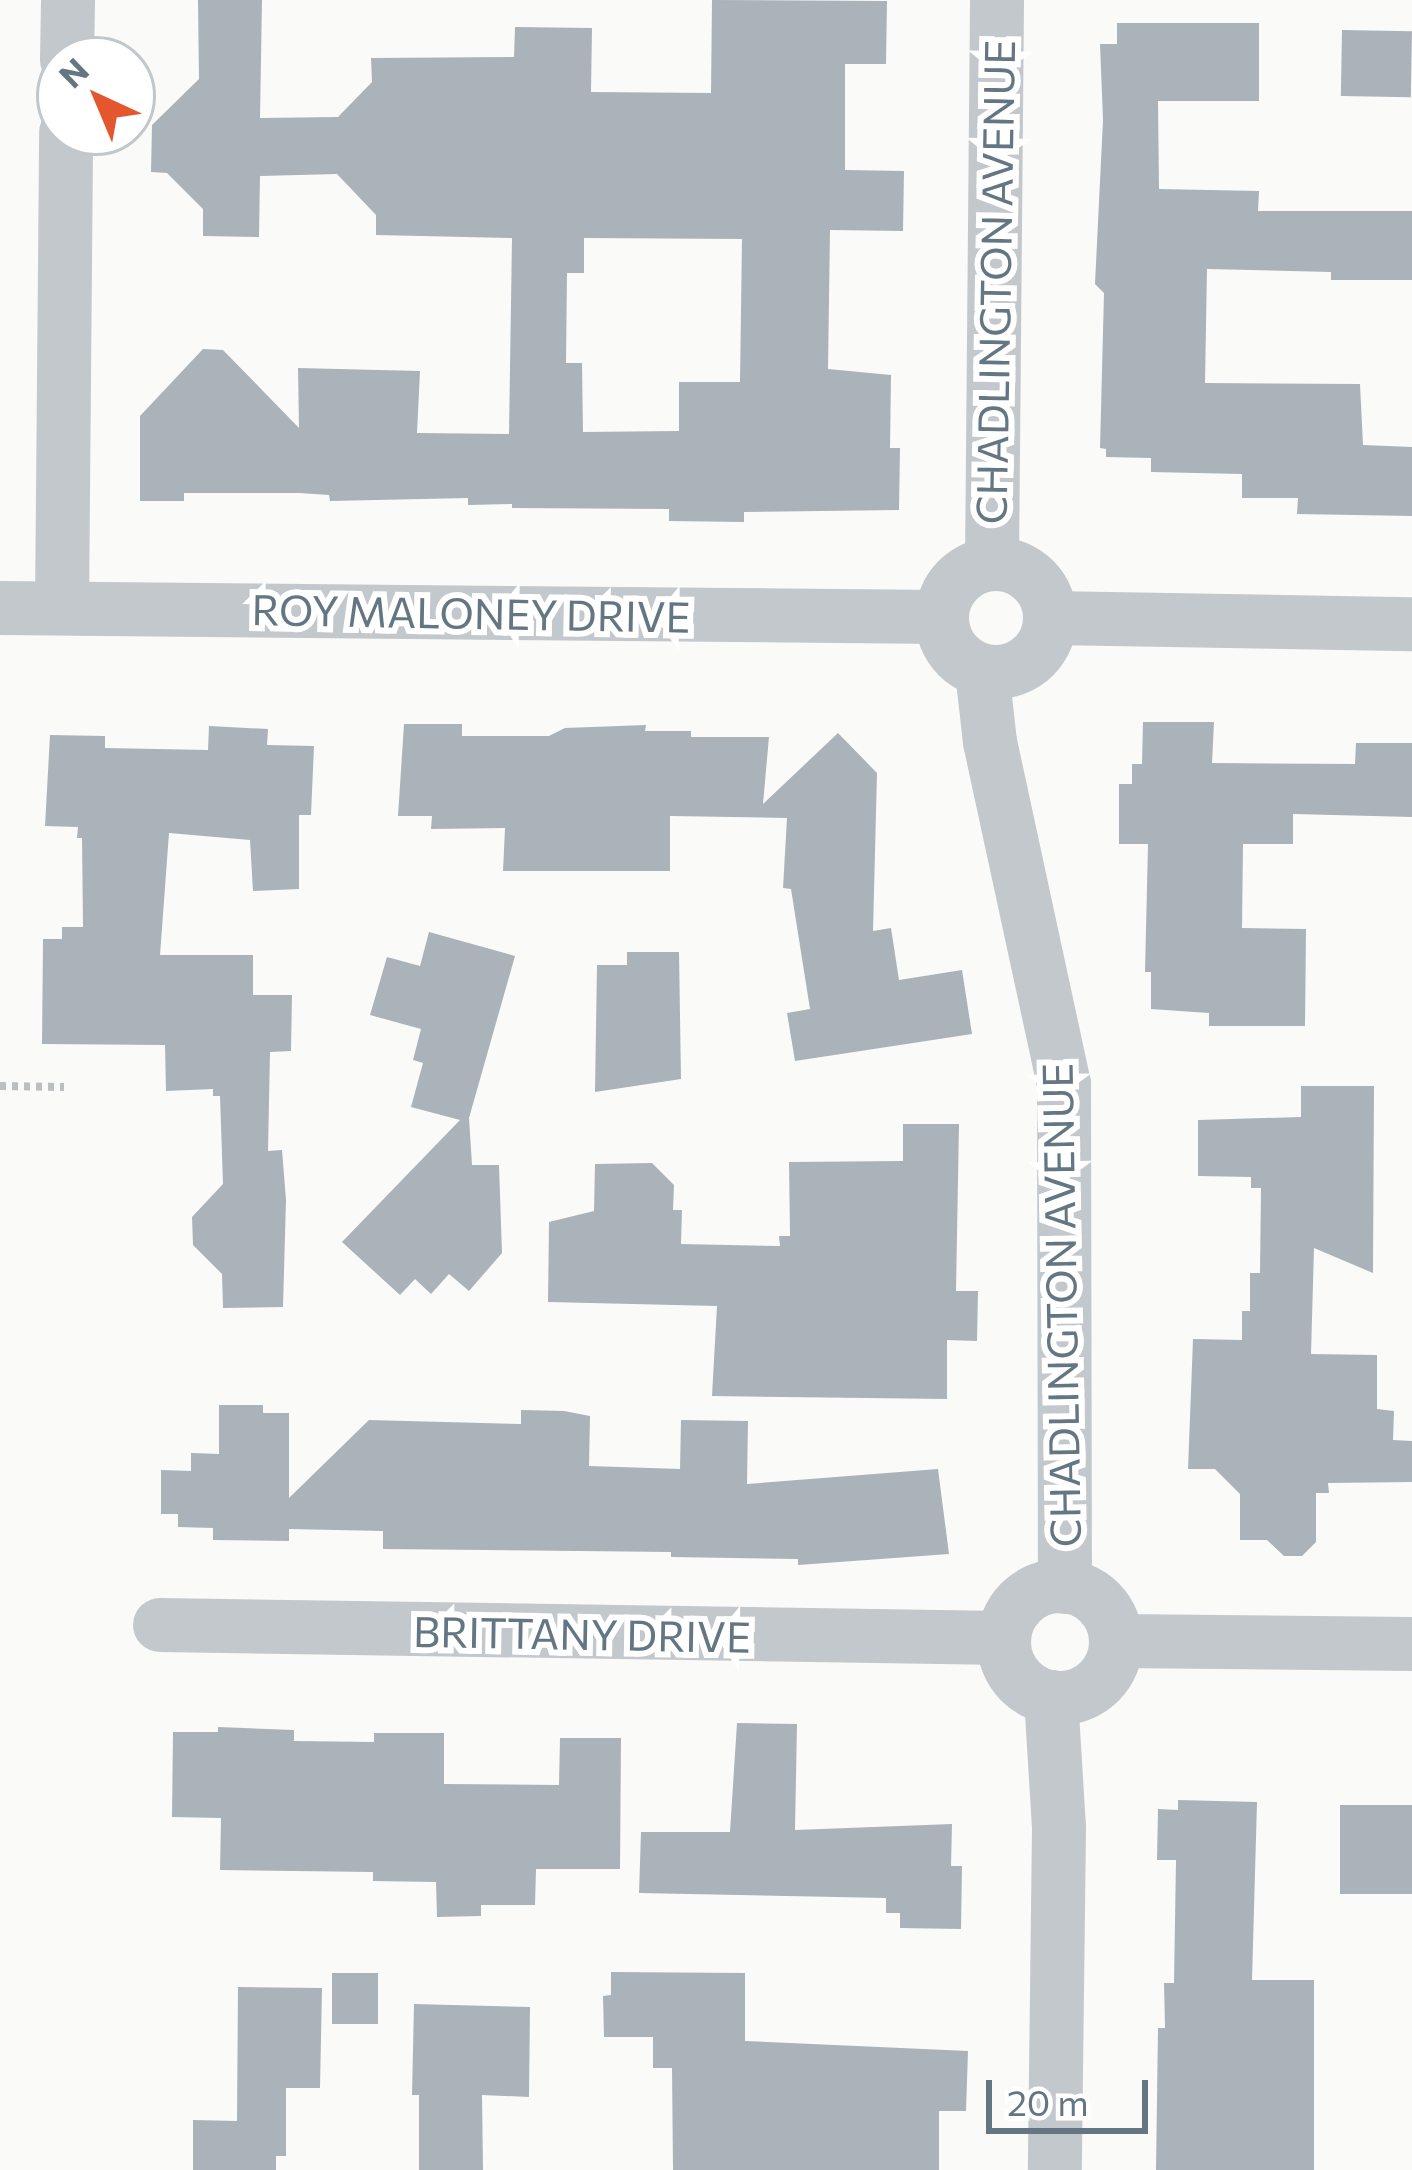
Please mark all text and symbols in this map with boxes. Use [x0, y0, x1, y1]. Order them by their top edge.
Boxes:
north arrow [36, 36, 156, 156]
street label: CHADLINGTON AVENUE [965, 39, 1023, 525]
text: N [50, 49, 96, 95]
street label: ROY MALONEY DRIVE [251, 583, 691, 641]
street label: CHADLINGTON AVENUE [1031, 1062, 1089, 1548]
street label: BRITTANY DRIVE [413, 1605, 751, 1661]
scale bar [992, 2056, 1154, 2130]
text: 20 m [1007, 2079, 1089, 2123]

